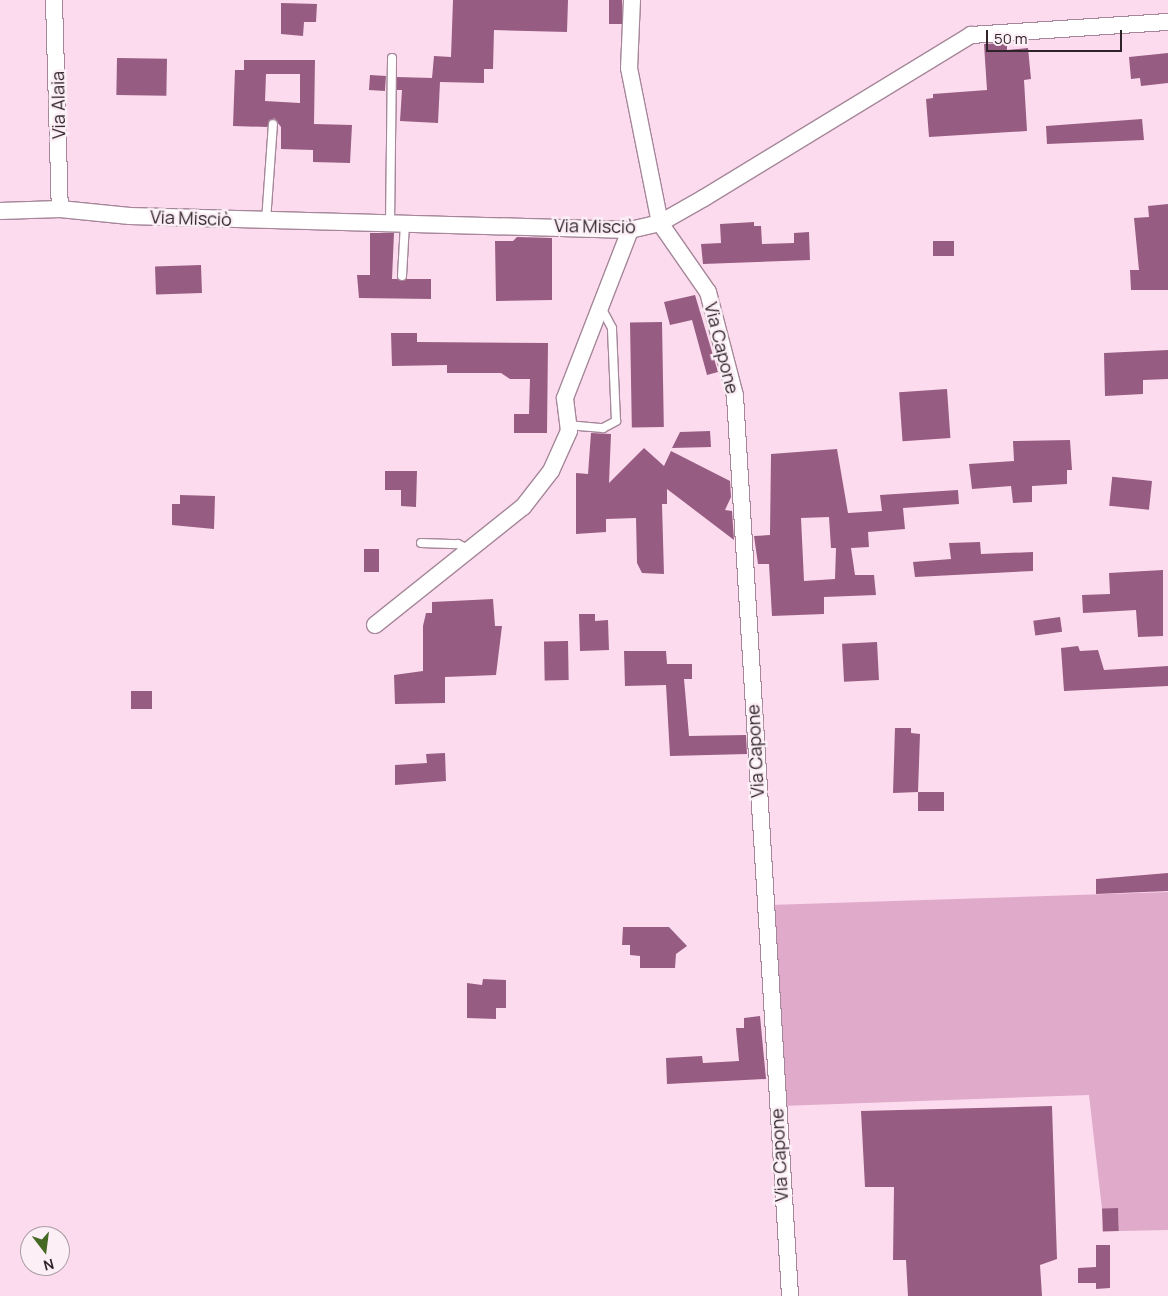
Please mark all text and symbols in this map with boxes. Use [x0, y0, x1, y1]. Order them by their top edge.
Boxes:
scale bar [988, 20, 1124, 52]
text: 50 m [994, 28, 1028, 49]
street label: Via Alaia [47, 71, 69, 139]
street label: Via Misciò [150, 206, 232, 230]
street label: Via Misciò [554, 214, 636, 238]
street label: Via Capone [700, 300, 744, 396]
street label: Via Capone [742, 704, 768, 798]
street label: Via Capone [766, 1108, 792, 1202]
north arrow [20, 1226, 70, 1276]
text: N [41, 1255, 56, 1275]

